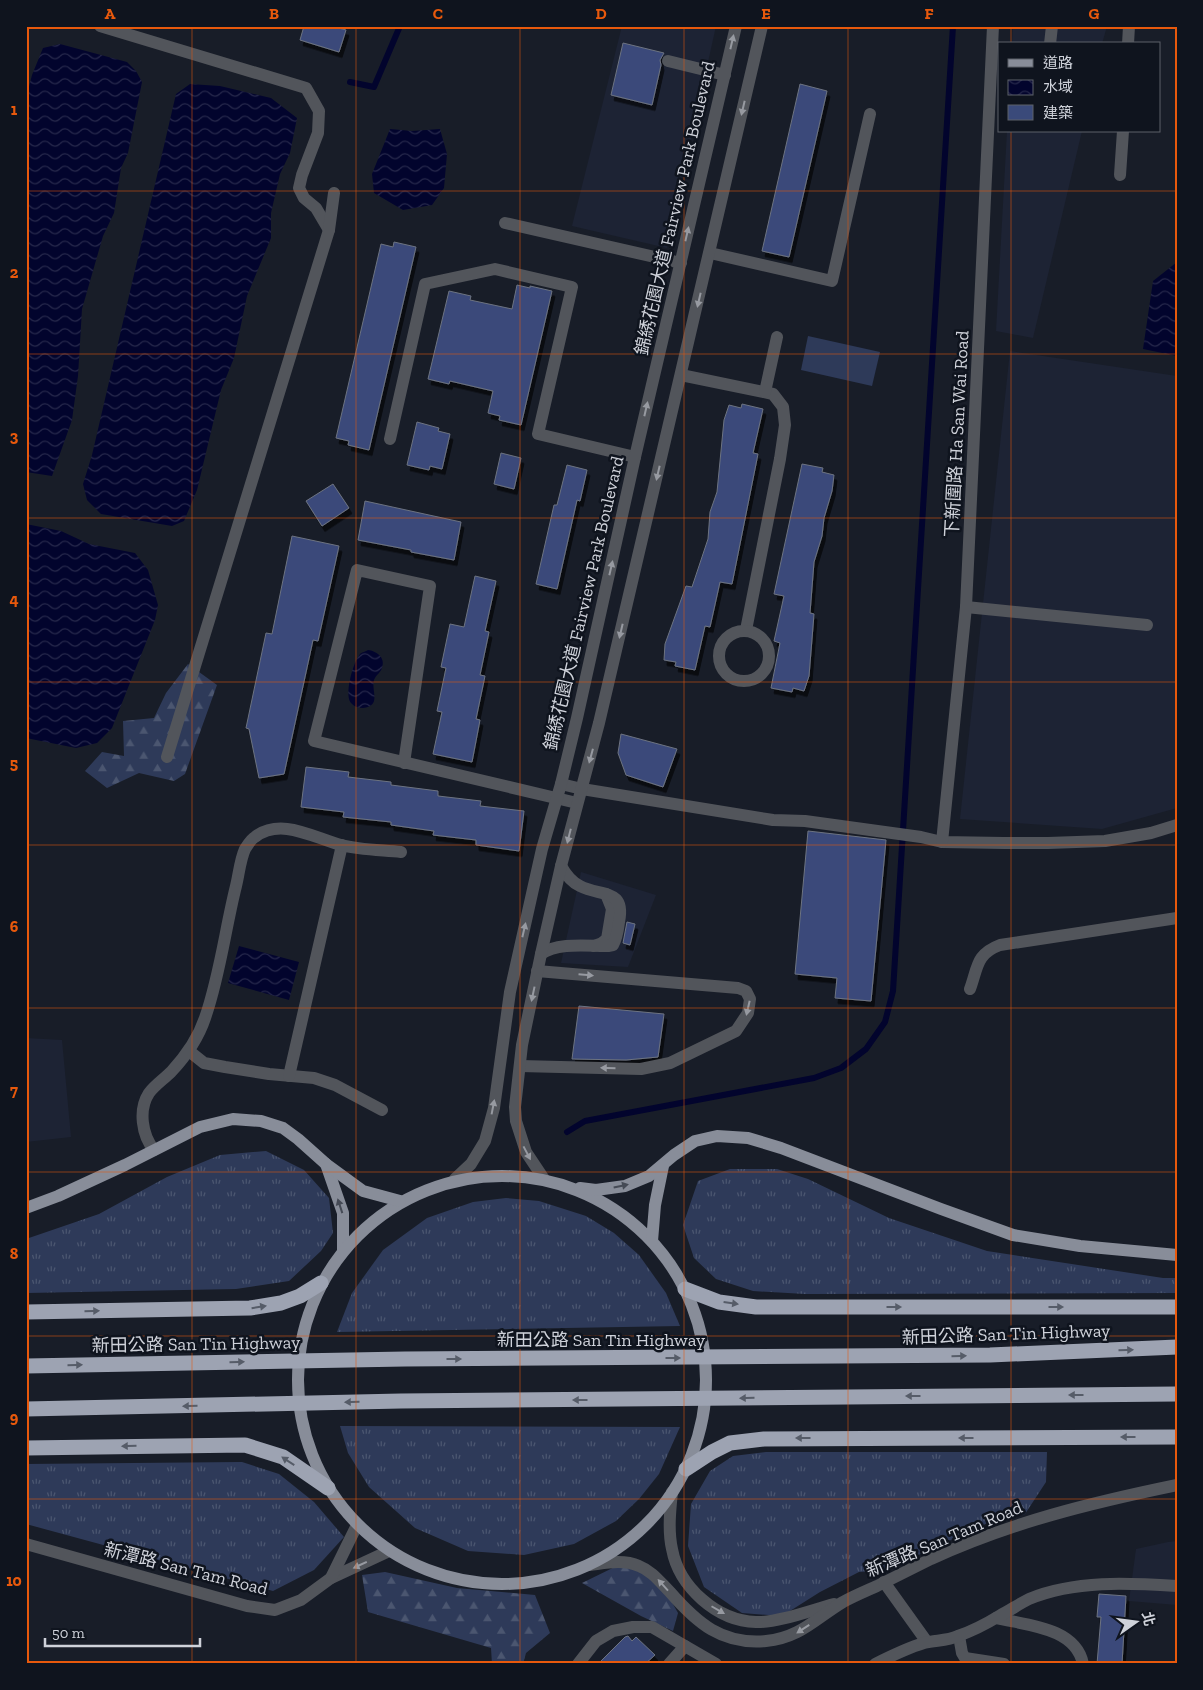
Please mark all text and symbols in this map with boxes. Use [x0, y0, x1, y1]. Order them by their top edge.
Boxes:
text: A [105, 4, 116, 23]
text: B [269, 4, 279, 23]
text: C [433, 4, 443, 23]
text: D [595, 4, 607, 23]
text: E [761, 4, 771, 23]
text: F [924, 4, 934, 23]
text: G [1089, 4, 1100, 23]
one-way arrow [728, 34, 736, 49]
legend [998, 42, 1160, 132]
text: 道路 [1043, 54, 1073, 72]
street label: 錦綉花園大道 Fairview Park Boulevard [630, 59, 720, 357]
text: 水域 [1043, 78, 1073, 96]
text: 1 [11, 100, 18, 119]
one-way arrow [739, 100, 747, 115]
text: 建築 [1043, 104, 1073, 122]
one-way arrow [683, 227, 691, 242]
text: 2 [10, 263, 19, 282]
one-way arrow [695, 293, 703, 308]
street label: 下新圍路 Ha San Wai Road [941, 330, 973, 538]
one-way arrow [642, 402, 650, 417]
text: 3 [10, 427, 19, 446]
street label: 錦綉花園大道 Fairview Park Boulevard [539, 454, 629, 752]
one-way arrow [654, 466, 662, 481]
one-way arrow [607, 560, 615, 576]
text: 4 [9, 590, 19, 609]
one-way arrow [617, 624, 625, 639]
one-way arrow [586, 748, 594, 763]
text: 5 [10, 754, 18, 773]
one-way arrow [565, 829, 573, 844]
text: 6 [10, 917, 19, 936]
one-way arrow [520, 922, 528, 938]
one-way arrow [578, 971, 594, 979]
one-way arrow [528, 987, 536, 1003]
one-way arrow [744, 1001, 752, 1016]
one-way arrow [599, 1064, 615, 1072]
text: 7 [10, 1081, 18, 1100]
one-way arrow [490, 1099, 498, 1115]
one-way arrow [523, 1147, 532, 1160]
one-way arrow [614, 1181, 630, 1189]
one-way arrow [336, 1198, 344, 1213]
text: 8 [10, 1244, 19, 1263]
one-way arrow [724, 1300, 740, 1308]
one-way arrow [252, 1303, 268, 1311]
one-way arrow [886, 1303, 902, 1311]
one-way arrow [1048, 1303, 1064, 1311]
one-way arrow [85, 1307, 101, 1315]
street label: 新田公路 San Tin Highway [901, 1319, 1111, 1349]
street label: 新田公路 San Tin Highway [497, 1329, 706, 1351]
street label: 新田公路 San Tin Highway [92, 1331, 301, 1357]
one-way arrow [1118, 1345, 1134, 1353]
one-way arrow [952, 1352, 968, 1360]
one-way arrow [665, 1354, 681, 1362]
one-way arrow [446, 1355, 462, 1363]
one-way arrow [230, 1358, 246, 1366]
one-way arrow [67, 1361, 83, 1369]
one-way arrow [1067, 1391, 1083, 1399]
one-way arrow [905, 1392, 921, 1400]
one-way arrow [739, 1394, 755, 1402]
one-way arrow [571, 1396, 587, 1404]
one-way arrow [344, 1398, 360, 1406]
one-way arrow [182, 1402, 198, 1410]
text: 9 [10, 1408, 19, 1427]
one-way arrow [1120, 1433, 1136, 1441]
one-way arrow [795, 1434, 811, 1442]
one-way arrow [957, 1434, 973, 1442]
one-way arrow [121, 1442, 137, 1450]
one-way arrow [281, 1456, 295, 1466]
street label: 新潭路 San Tam Road [862, 1496, 1026, 1582]
street label: 新潭路 San Tam Road [102, 1538, 270, 1600]
one-way arrow [353, 1561, 367, 1569]
text: 10 [6, 1571, 22, 1590]
one-way arrow [657, 1579, 669, 1591]
north arrow [1110, 1598, 1160, 1648]
one-way arrow [712, 1606, 725, 1615]
text: 北 [1138, 1610, 1158, 1628]
scale bar [45, 1615, 200, 1647]
text: 50 m [52, 1624, 85, 1642]
one-way arrow [796, 1624, 809, 1634]

